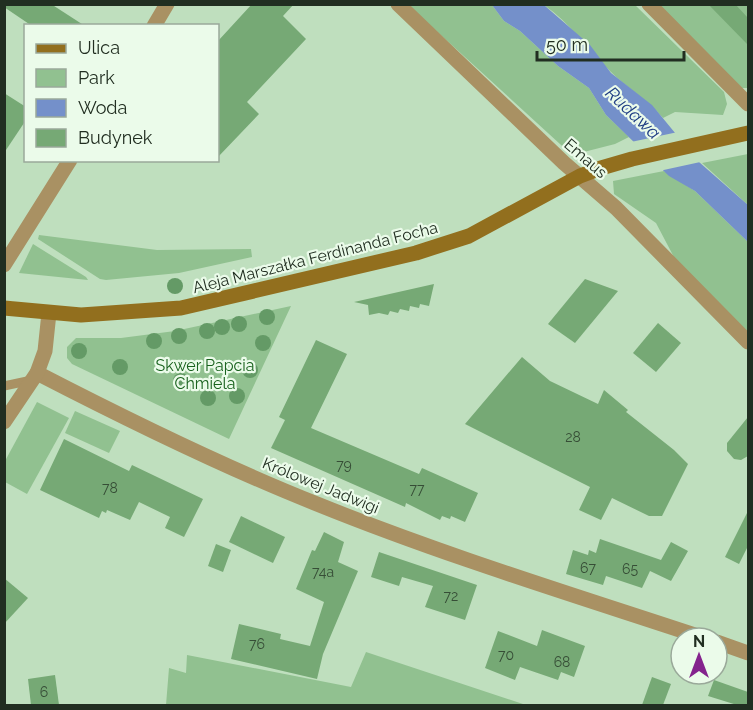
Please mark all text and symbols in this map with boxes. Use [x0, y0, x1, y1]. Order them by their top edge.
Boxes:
legend [24, 24, 219, 162]
scale bar [537, 24, 684, 62]
text: 50 m [546, 34, 588, 55]
text: Ulica [78, 37, 120, 58]
text: Park [78, 67, 115, 88]
water label: Rudawa [602, 82, 665, 143]
text: Woda [78, 97, 127, 118]
text: Budynek [78, 127, 153, 148]
street label: Emaus [560, 135, 611, 182]
street label: Aleja Marszałka Ferdinanda Focha [191, 218, 440, 297]
park label: Skwer Papcia Chmiela [155, 356, 255, 393]
house number: 28 [565, 429, 581, 445]
street label: Królowej Jadwigi [260, 453, 382, 518]
house number: 79 [336, 457, 352, 473]
house number: 78 [102, 480, 118, 496]
house number: 77 [410, 481, 425, 497]
house number: 67 [580, 560, 596, 576]
house number: 65 [622, 561, 638, 577]
house number: 74a [312, 564, 334, 580]
house number: 72 [444, 588, 458, 604]
north arrow [669, 626, 729, 686]
text: N [693, 632, 705, 651]
house number: 76 [249, 636, 265, 652]
house number: 70 [498, 647, 514, 663]
house number: 68 [554, 654, 570, 670]
house number: 6 [40, 684, 48, 700]

